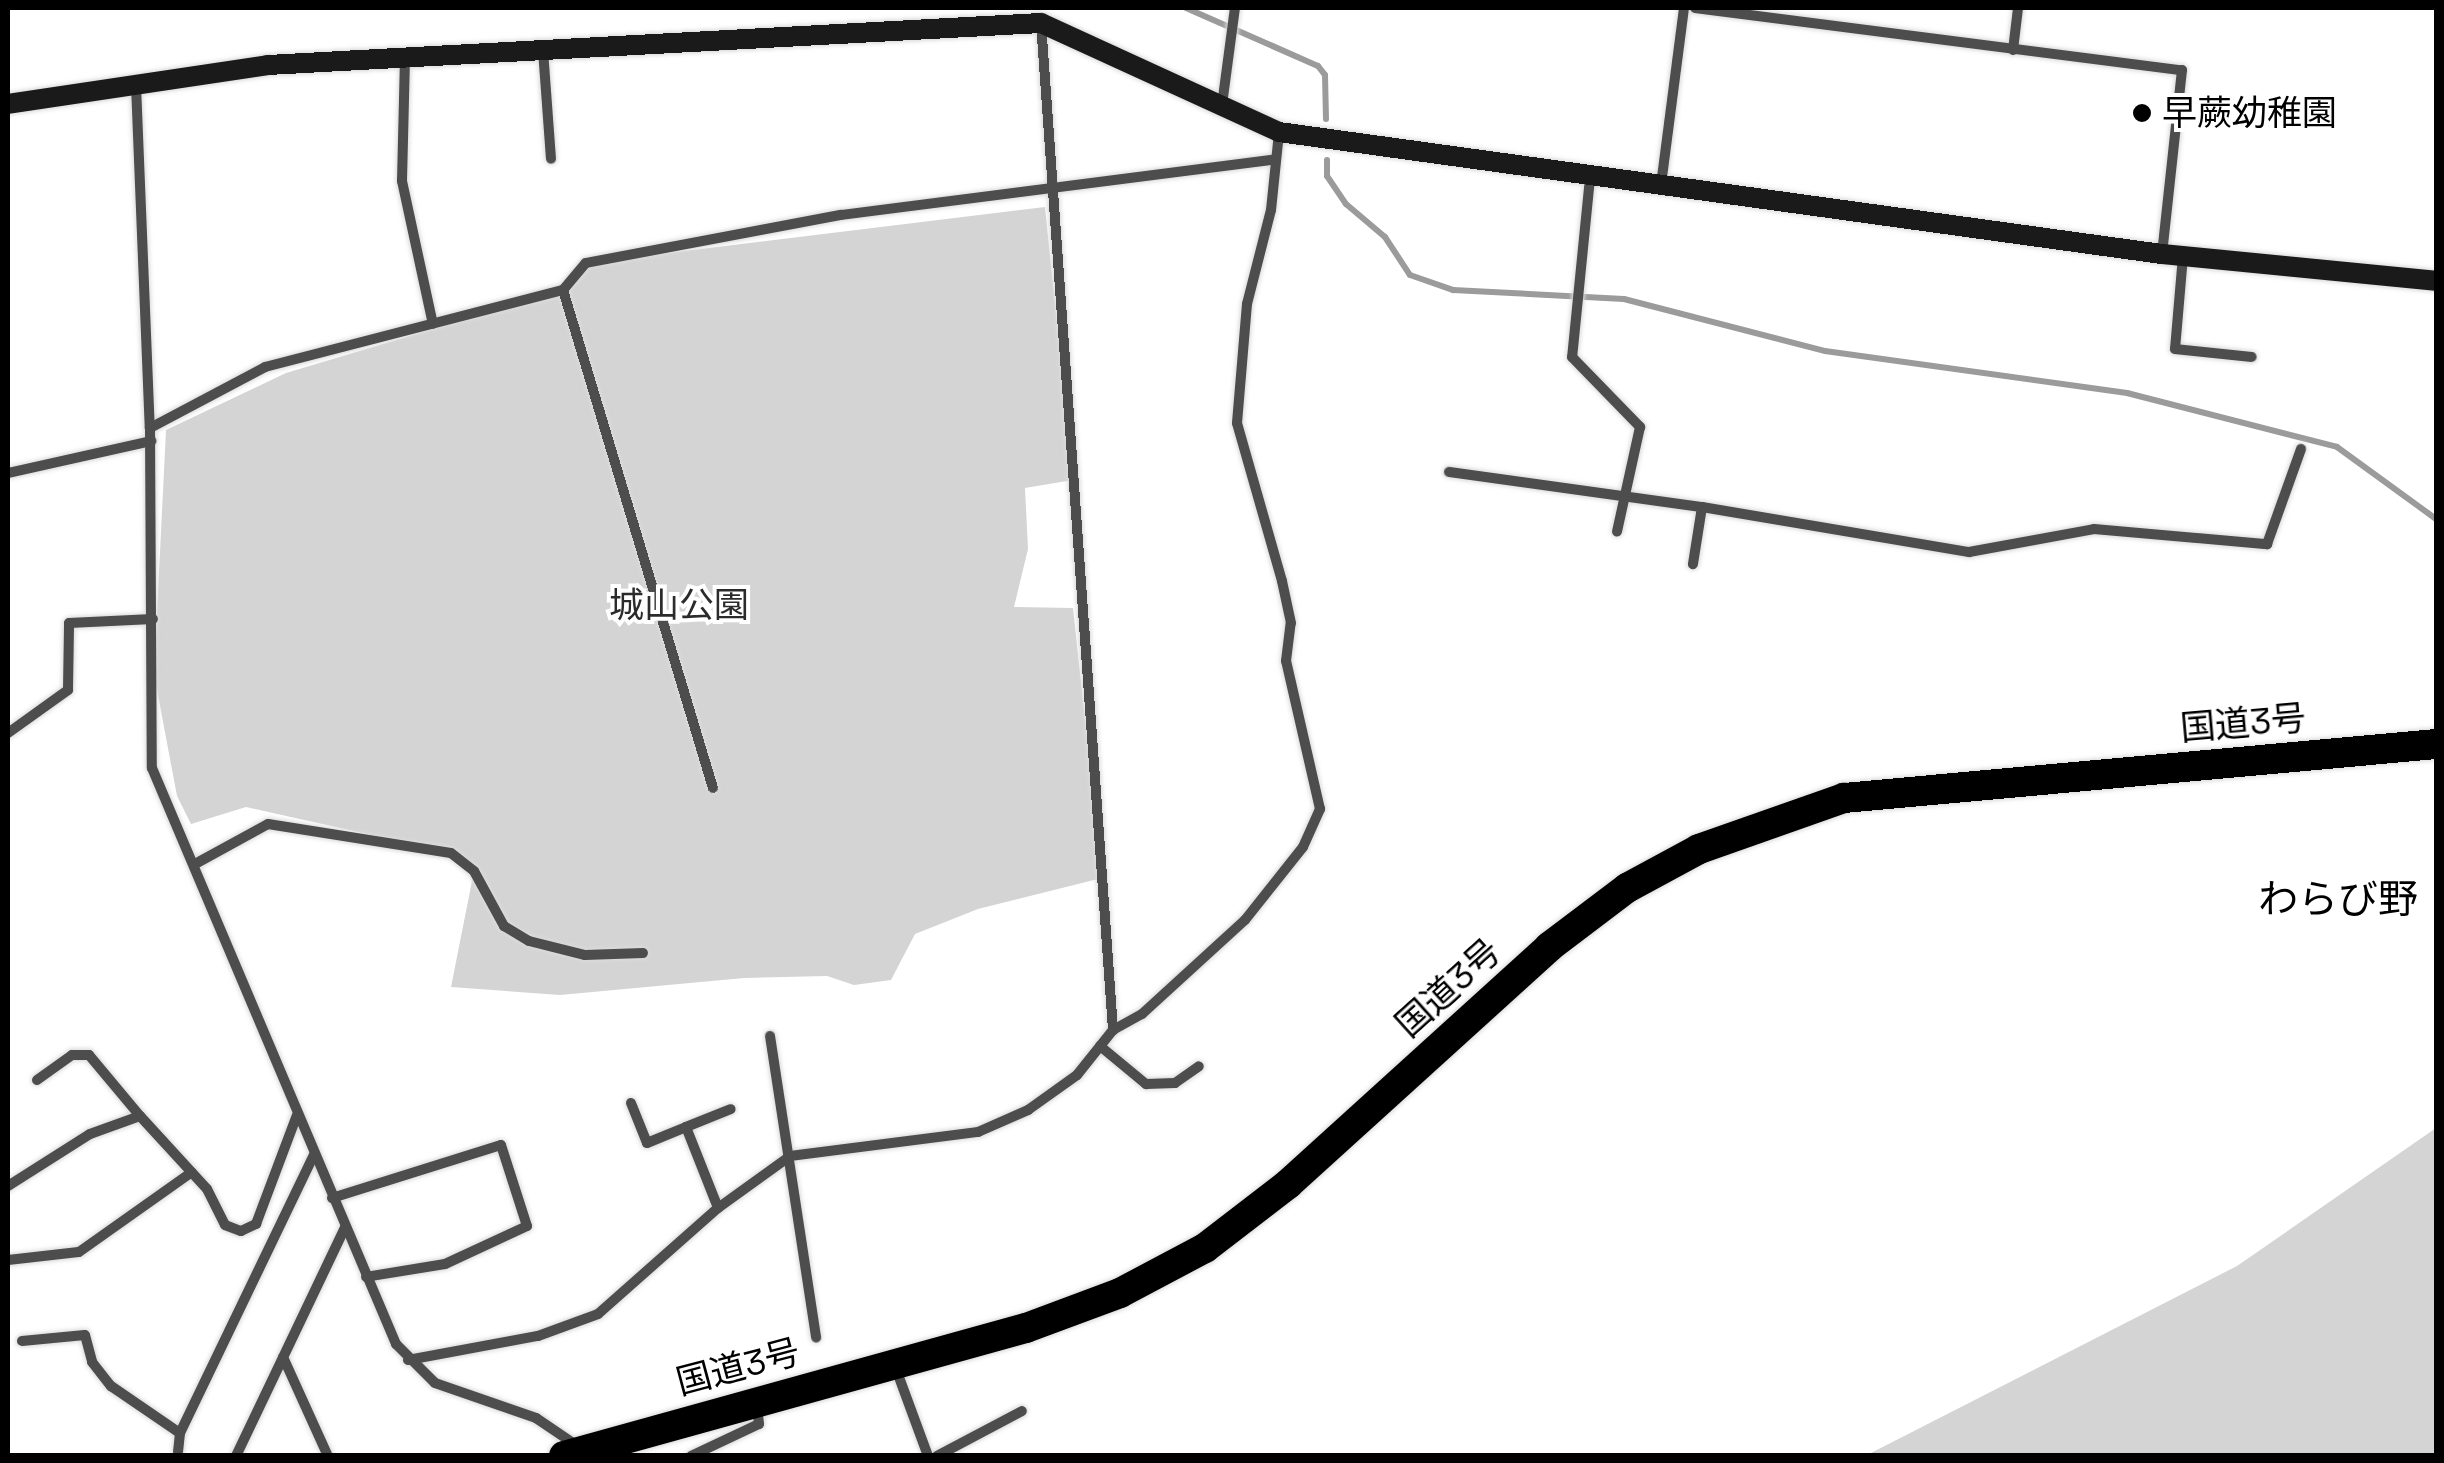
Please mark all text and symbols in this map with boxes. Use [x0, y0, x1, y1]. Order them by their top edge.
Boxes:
place label: 早蕨幼稚園 [2162, 92, 2337, 134]
marker: 早蕨幼稚園 [2131, 102, 2153, 124]
park label: 城山公園 [609, 584, 749, 626]
street label: 国道3号 [2178, 697, 2308, 749]
district label: わらび野 [2258, 876, 2418, 924]
street label: 国道3号 [1387, 930, 1509, 1046]
street label: 国道3号 [672, 1330, 804, 1404]

